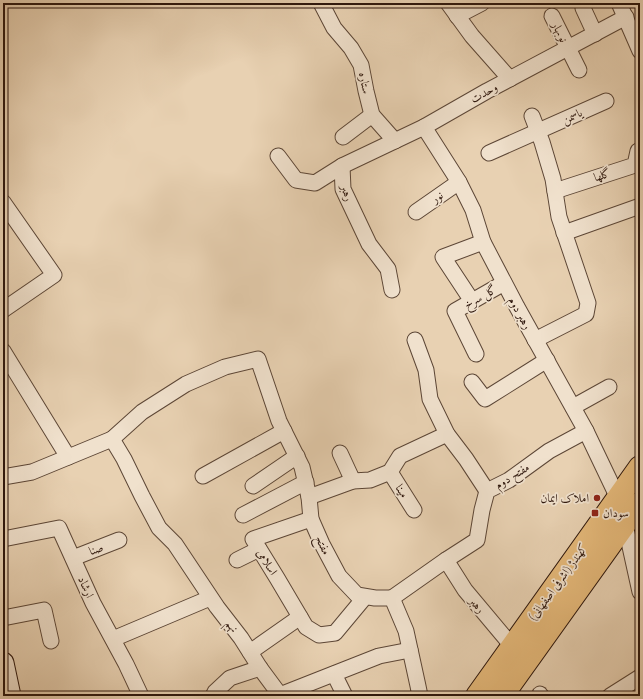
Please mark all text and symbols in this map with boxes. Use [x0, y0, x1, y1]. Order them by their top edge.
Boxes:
street label: نوبهار [546, 18, 572, 46]
street label: ستاره [353, 71, 375, 96]
street label: وحدت [468, 79, 502, 109]
street label: یاسمن [559, 104, 586, 129]
street label: گلها [592, 165, 613, 187]
street label: رهبر [334, 181, 357, 204]
street label: نور [427, 187, 447, 209]
street label: گل سرخ [461, 281, 501, 315]
street label: رهبر دوم [502, 294, 536, 334]
street label: مفتح دوم [492, 459, 534, 495]
street label: مینا [390, 481, 412, 502]
place label: املاک ایمان [540, 490, 589, 508]
marker: املاک ایمان [592, 493, 602, 503]
place label: سودان [603, 505, 629, 523]
marker: سودان [590, 508, 600, 518]
street label: مفتح [309, 533, 335, 559]
street label: صنا [87, 539, 106, 561]
street label: کهندژ (اشرفی اصفهانی) [525, 540, 593, 625]
street label: اسلامی [251, 546, 281, 580]
street label: ارشاد [72, 573, 98, 602]
street label: رهبر [463, 592, 489, 618]
street label: نهم [219, 616, 242, 638]

